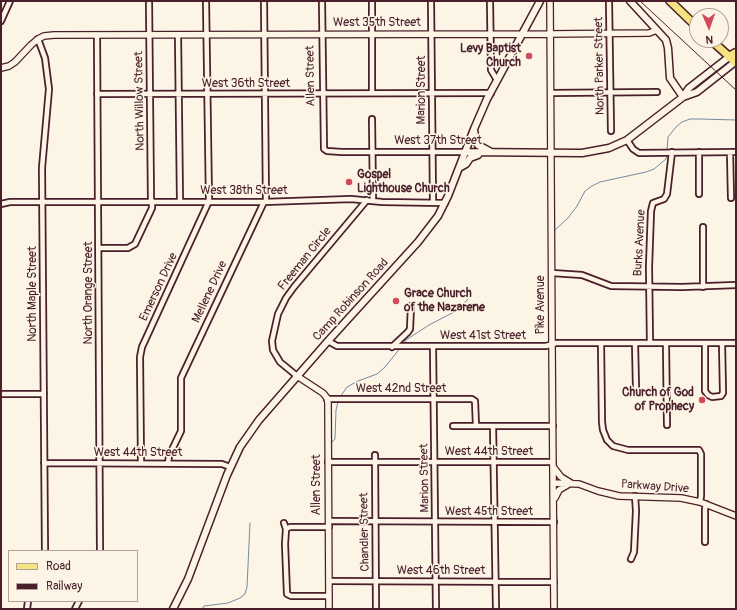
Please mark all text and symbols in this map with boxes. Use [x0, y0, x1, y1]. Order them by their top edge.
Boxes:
north arrow [689, 8, 729, 48]
street label: West 35th Street [333, 16, 421, 30]
street label: North Parker Street [592, 17, 608, 115]
text: N [705, 33, 713, 46]
place label: Levy Baptist Church [460, 42, 521, 70]
street label: Allen Street [303, 45, 319, 107]
street label: North Willow Street [132, 51, 148, 151]
marker: Levy Baptist Church [524, 51, 534, 61]
street label: Marion Street [415, 56, 429, 124]
street label: West 36th Street [202, 77, 290, 91]
street label: West 37th Street [394, 134, 482, 148]
place label: Gospel Lighthouse Church [357, 168, 450, 196]
marker: Gospel Lighthouse Church [344, 177, 354, 187]
street label: West 38th Street [200, 184, 288, 198]
street label: Burks Avenue [631, 209, 649, 277]
street label: Freeman Circle [275, 225, 335, 293]
street label: North Orange Street [82, 242, 96, 344]
street label: North Maple Street [26, 246, 40, 342]
street label: Emerson Drive [137, 251, 181, 323]
street label: Camp Robinson Road [310, 256, 392, 344]
street label: Mellene Drive [189, 259, 231, 325]
street label: Pike Avenue [534, 275, 548, 335]
place label: Grace Church of the Nazarene [404, 287, 485, 315]
marker: Grace Church of the Nazarene [391, 296, 401, 306]
street label: West 41st Street [440, 329, 526, 343]
street label: West 42nd Street [356, 382, 446, 396]
place label: Church of God of Prophecy [622, 386, 694, 414]
marker: Church of God of Prophecy [697, 395, 707, 405]
street label: Marion Street [417, 443, 433, 513]
street label: West 44th Street [445, 445, 533, 459]
street label: West 44th Street [94, 446, 182, 460]
street label: Allen Street [310, 454, 324, 516]
street label: Parkway Drive [621, 477, 689, 497]
street label: Chandler Street [357, 492, 373, 572]
street label: West 45th Street [445, 505, 533, 519]
legend [8, 550, 138, 602]
text: Road [46, 559, 71, 574]
street label: West 46th Street [397, 564, 485, 578]
text: Railway [46, 579, 82, 594]

